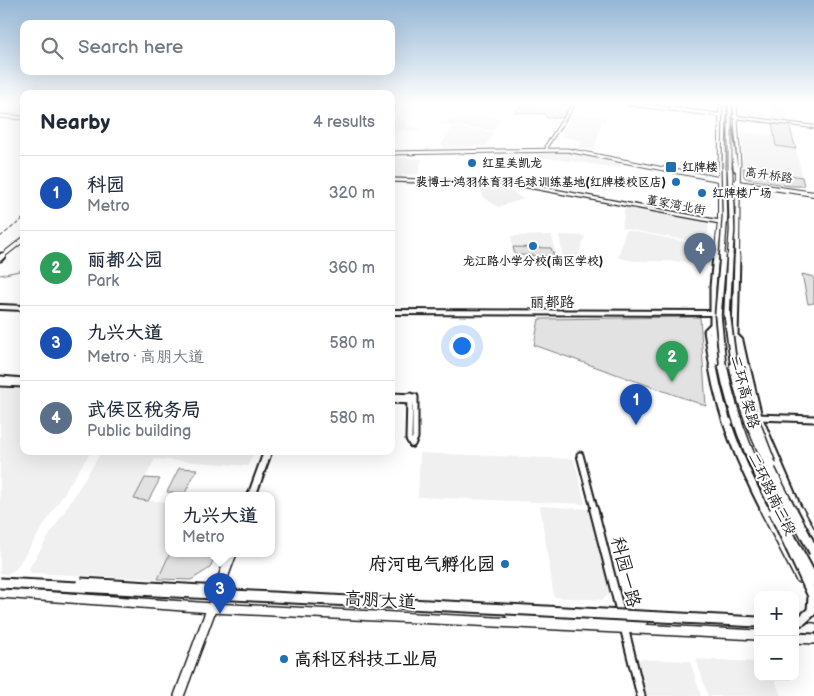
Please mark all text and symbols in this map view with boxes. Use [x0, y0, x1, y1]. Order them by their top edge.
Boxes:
search box [20, 20, 395, 75]
icon: search [38, 34, 66, 62]
text: Search here [78, 36, 183, 59]
text: Nearby [40, 110, 110, 135]
text: 4 results [313, 113, 375, 132]
place label: 红星美凯龙 [482, 156, 542, 171]
marker: 红星美凯龙 [466, 157, 478, 169]
marker: 红牌楼 [664, 160, 678, 174]
place label: 红牌楼 [682, 160, 718, 175]
street label: 高升桥路 [744, 165, 794, 186]
text: 科园 [87, 174, 125, 197]
place label: 裴博士·鸿羽体育羽毛球训练基地(红牌楼校区店) [416, 175, 666, 190]
marker: 裴博士·鸿羽体育羽毛球训练基地(红牌楼校区店) [670, 176, 682, 188]
text: 1 [53, 184, 59, 203]
text: 320 m [329, 184, 375, 203]
place label: 红牌楼广场 [712, 186, 772, 201]
marker: 红牌楼广场 [696, 187, 708, 199]
street label: 董家湾北街 [645, 192, 707, 219]
text: Metro [87, 197, 130, 216]
pin: 4 [684, 233, 716, 274]
marker: 龙江路小学分校(南区学校) [527, 240, 539, 252]
text: 丽都公园 [87, 249, 163, 272]
place label: 龙江路小学分校(南区学校) [463, 254, 603, 269]
text: 2 [51, 259, 61, 278]
text: 360 m [328, 259, 375, 278]
text: Park [87, 272, 119, 291]
street label: 丽都路 [529, 293, 575, 312]
text: 九兴大道 [87, 322, 163, 345]
your location [449, 333, 475, 359]
text: 3 [51, 334, 61, 353]
text: 580 m [330, 334, 375, 353]
pin: 2 [656, 341, 688, 382]
text: Metro · 高朋大道 [87, 348, 204, 367]
street label: 二环高架路 [726, 353, 763, 431]
pin: 1 [620, 384, 652, 425]
text: 武侯区税务局 [87, 399, 201, 422]
text: 4 [51, 409, 61, 428]
text: 580 m [330, 409, 375, 428]
text: Public building [87, 422, 191, 441]
street label: 二环路南三段 [743, 450, 800, 539]
popup [165, 492, 275, 557]
text: 九兴大道 [182, 505, 258, 528]
text: Metro [182, 528, 225, 547]
street label: 科园一路 [607, 535, 644, 610]
place label: 府河电气孵化园 [369, 554, 495, 575]
marker: 府河电气孵化园 [499, 558, 511, 570]
pin: 3 [204, 573, 236, 614]
street label: 高朋大道 [343, 588, 416, 613]
map controls [754, 591, 799, 681]
button: + [754, 591, 799, 636]
button: − [754, 636, 799, 681]
place label: 高科区科技工业局 [294, 649, 438, 670]
marker: 高科区科技工业局 [278, 653, 290, 665]

